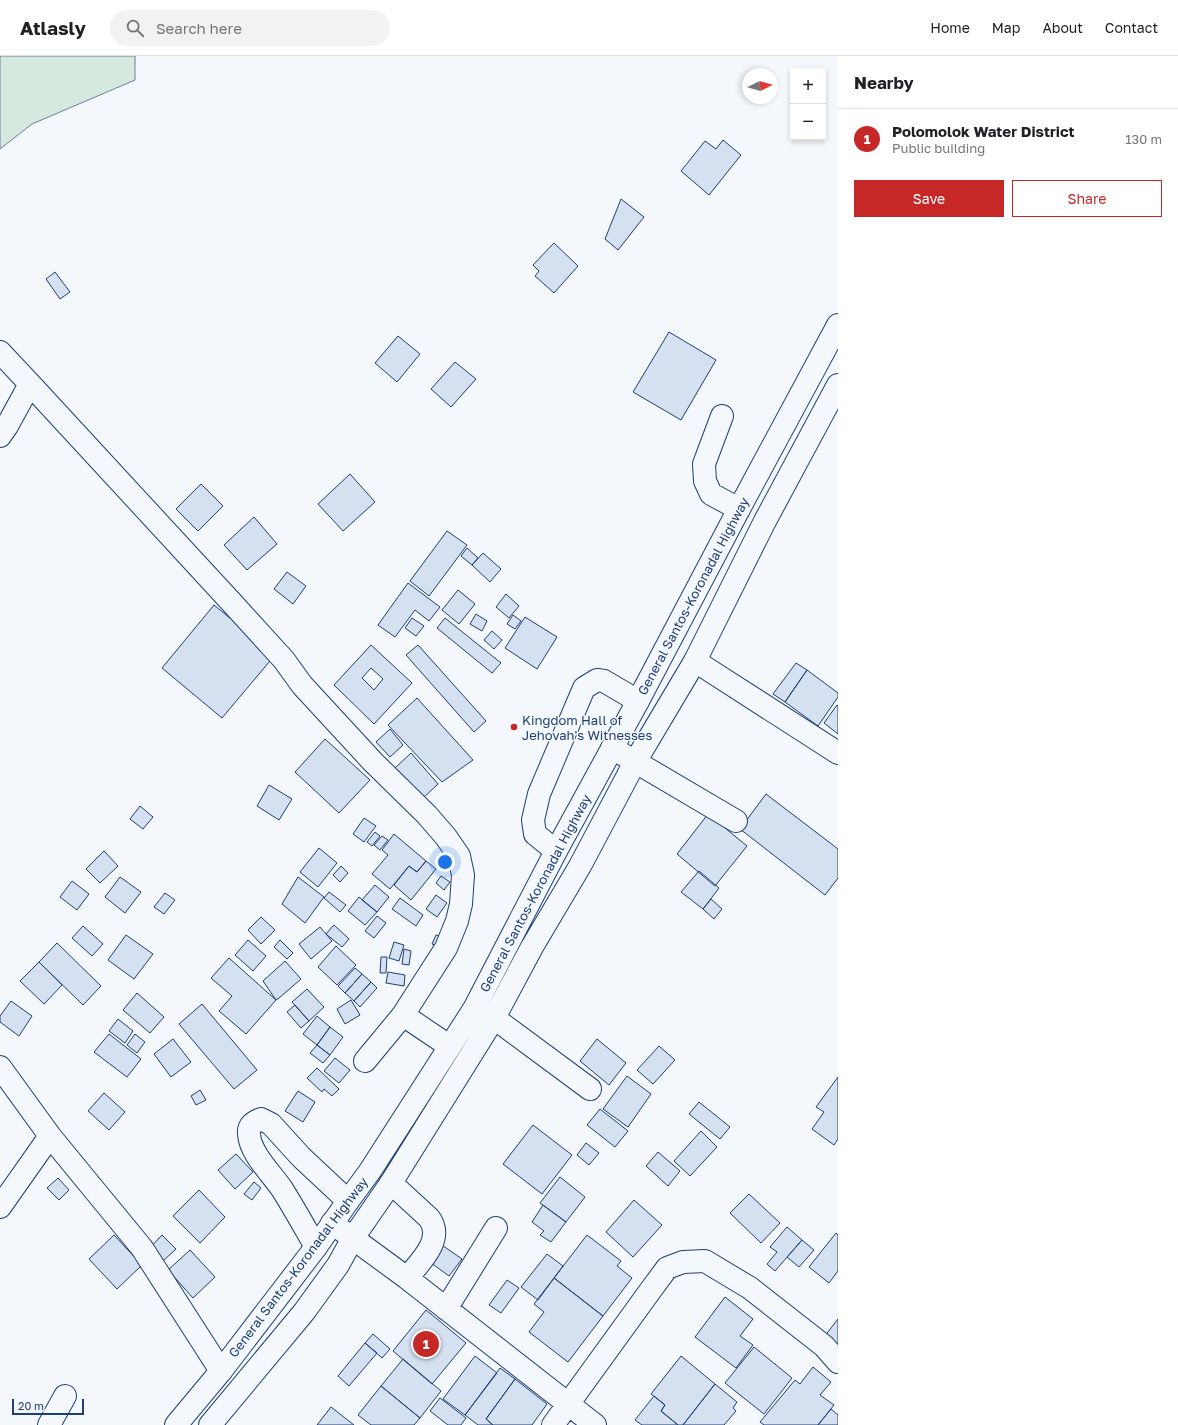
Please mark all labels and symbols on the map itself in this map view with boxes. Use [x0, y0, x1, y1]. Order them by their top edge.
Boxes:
north arrow [742, 68, 778, 104]
street label: General Santos-Koronadal Highway [634, 494, 752, 698]
place label: Kingdom Hall of Jehovah's Witnesses [522, 712, 652, 743]
marker: Kingdom Hall of Jehovah's Witnesses [509, 722, 519, 732]
street label: General Santos-Koronadal Highway [476, 791, 594, 995]
your location [435, 852, 455, 872]
street label: General Santos-Koronadal Highway [225, 1173, 371, 1360]
pin: 1 [413, 1329, 439, 1359]
scale bar [12, 1397, 84, 1416]

